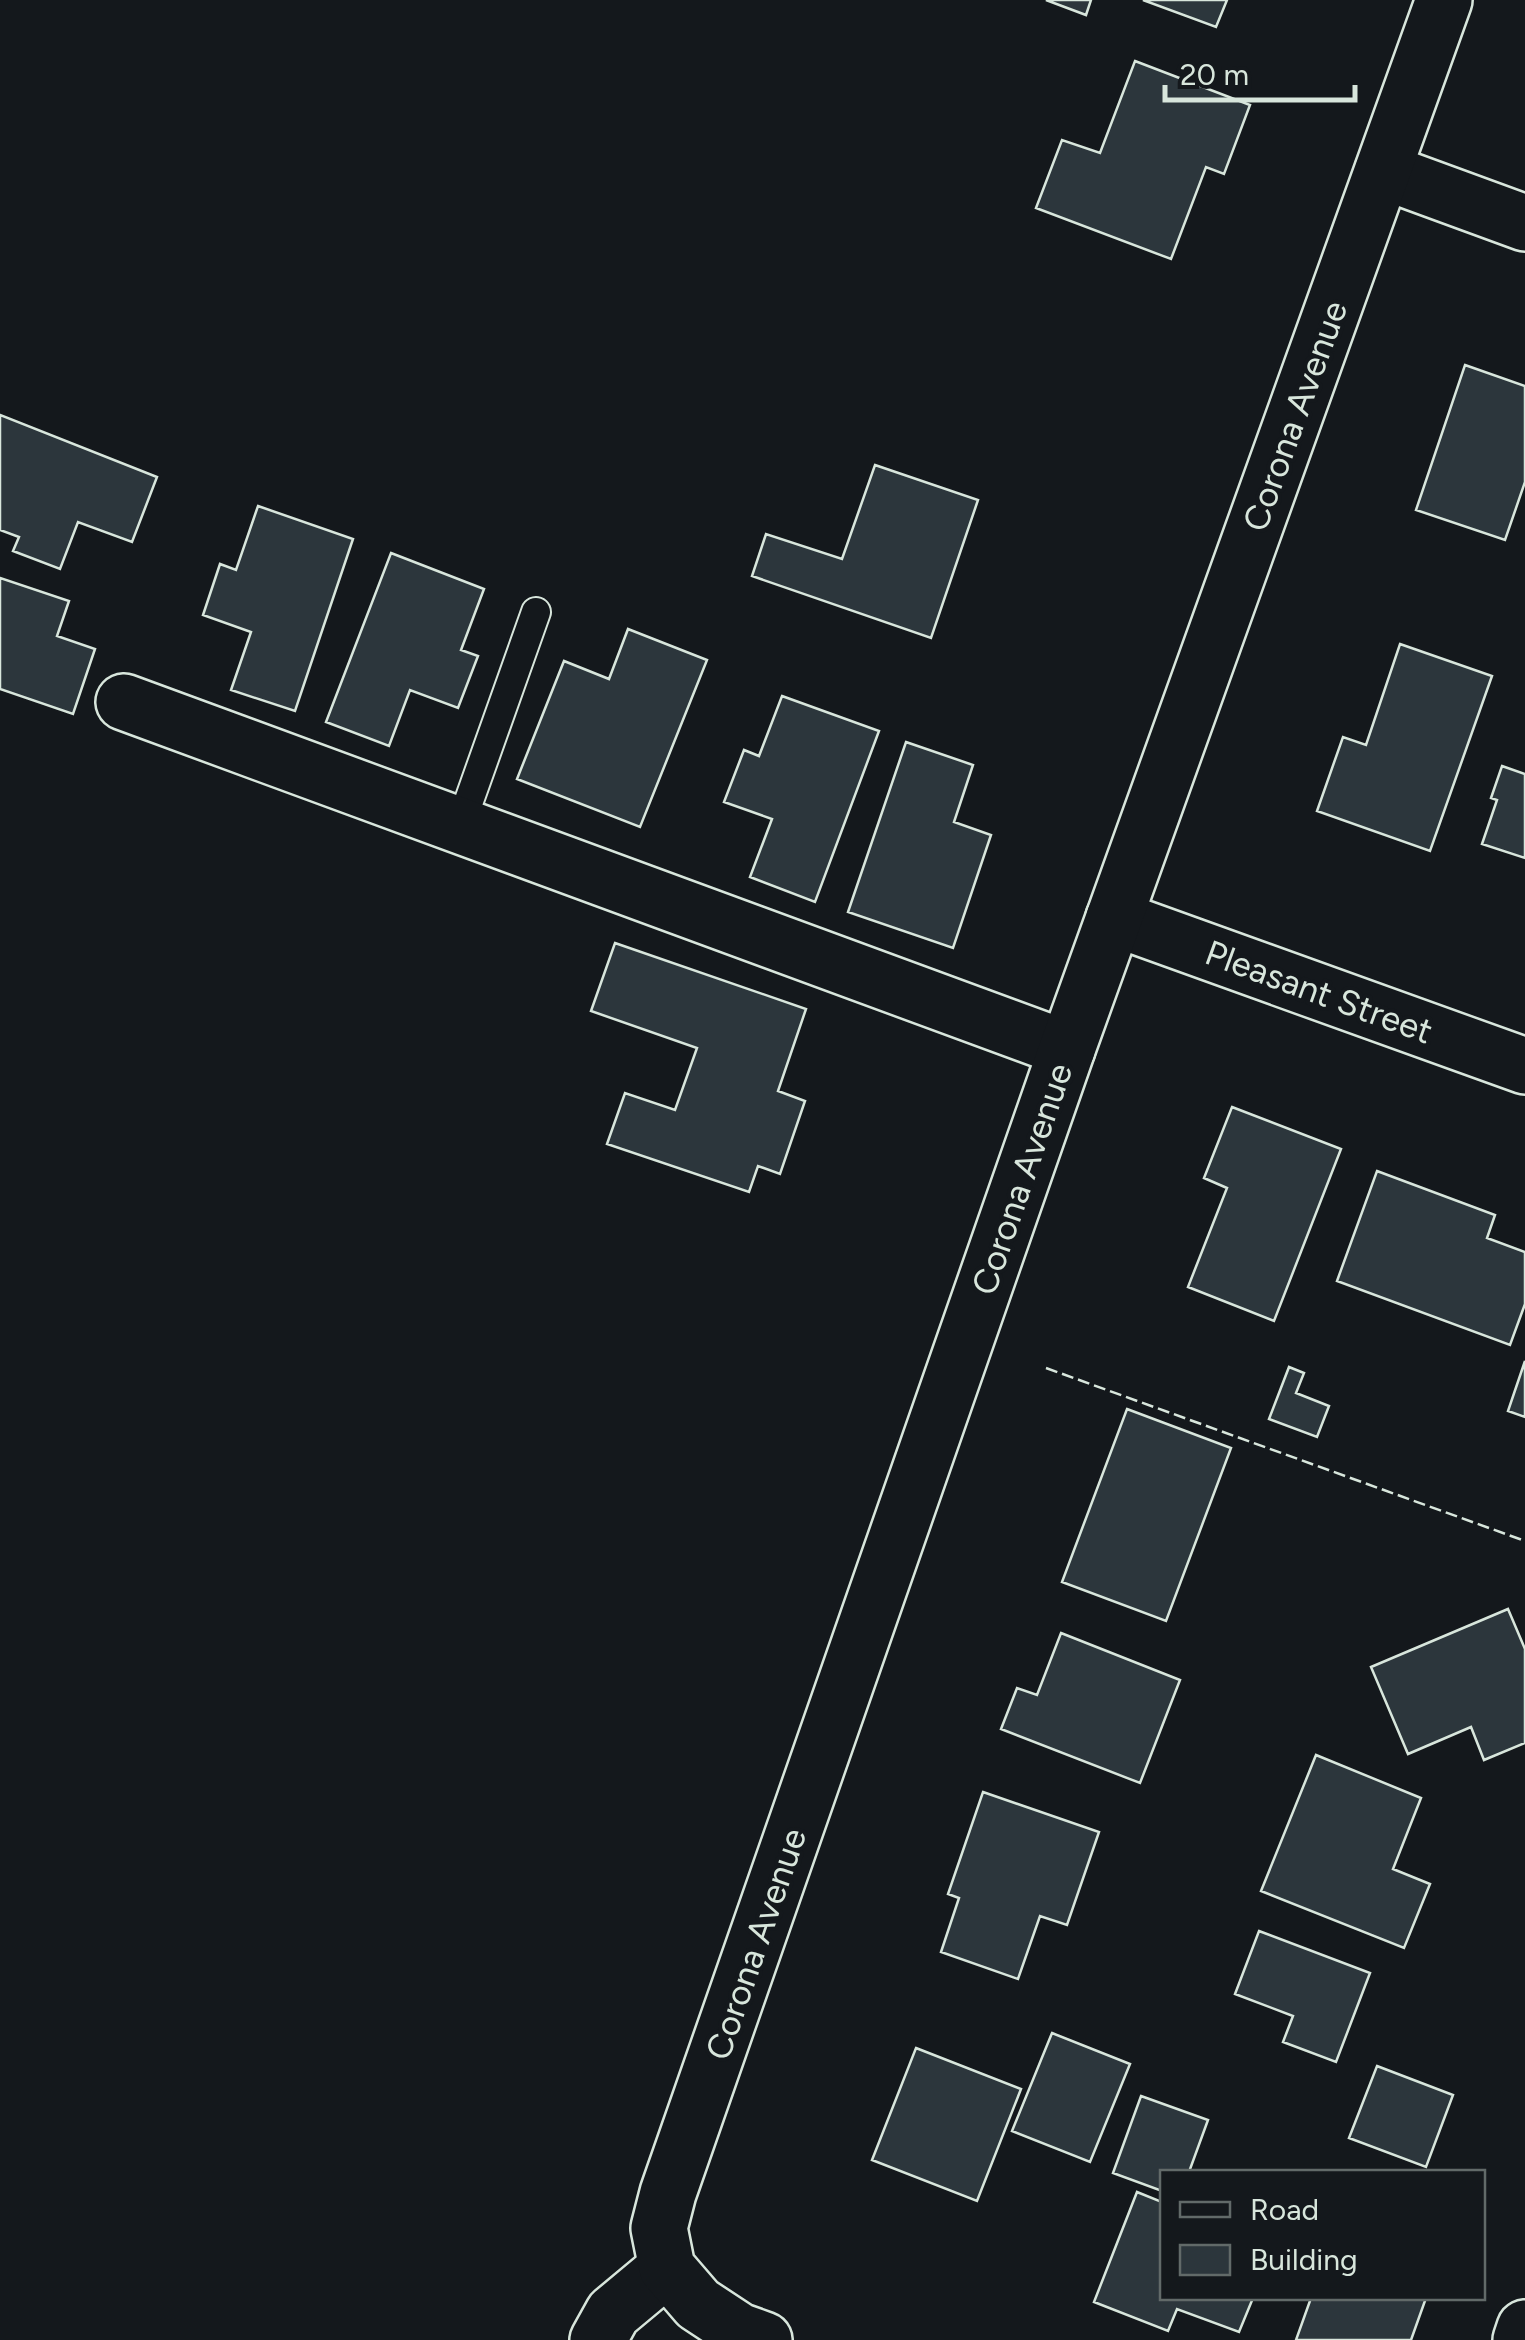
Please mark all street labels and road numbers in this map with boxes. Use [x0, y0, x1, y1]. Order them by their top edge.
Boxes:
street label: Corona Avenue [1234, 295, 1356, 537]
street label: Pleasant Street [1200, 931, 1438, 1053]
street label: Corona Avenue [963, 1058, 1081, 1300]
street label: Corona Avenue [697, 1823, 815, 2065]

